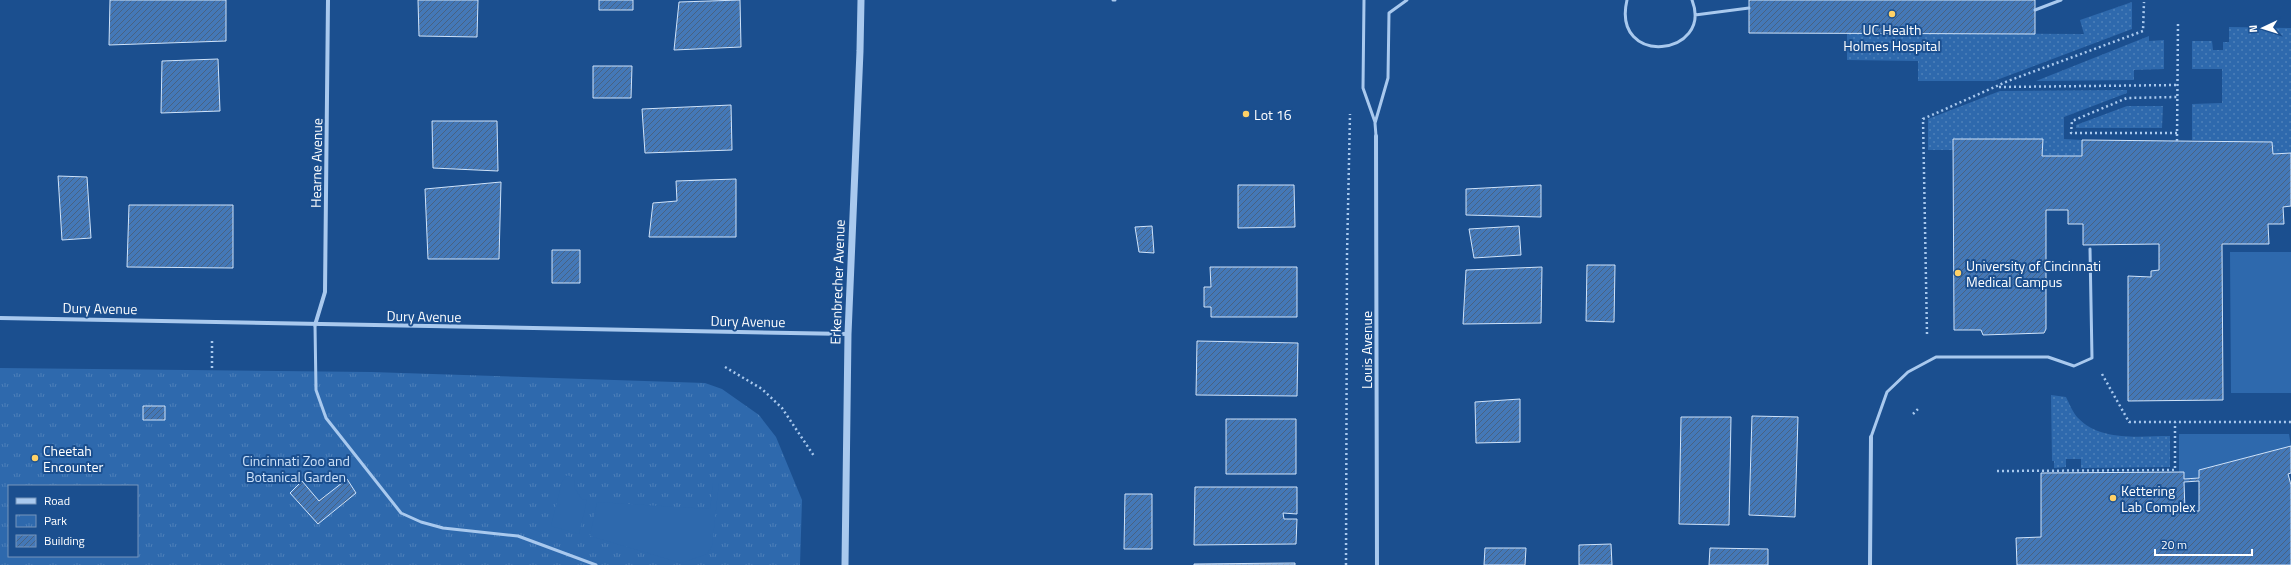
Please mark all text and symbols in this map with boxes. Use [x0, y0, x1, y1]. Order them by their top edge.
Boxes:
north arrow [2243, 8, 2283, 48]
marker: UC Health Holmes Hospital [1887, 9, 1897, 19]
place label: UC Health Holmes Hospital [1843, 19, 1941, 56]
text: N [2245, 24, 2261, 33]
place label: Lot 16 [1254, 104, 1292, 125]
marker: Lot 16 [1241, 109, 1251, 119]
street label: Hearne Avenue [305, 118, 327, 208]
street label: Erkenbrecher Avenue [824, 219, 850, 345]
place label: University of Cincinnati Medical Campus [1966, 255, 2101, 292]
marker: University of Cincinnati Medical Campus [1953, 268, 1963, 278]
street label: Dury Avenue [62, 297, 138, 319]
street label: Dury Avenue [386, 305, 462, 327]
street label: Dury Avenue [710, 310, 786, 332]
street label: Louis Avenue [1356, 311, 1377, 389]
place label: Cheetah Encounter [43, 440, 104, 477]
park label: Cincinnati Zoo and Botanical Garden [242, 450, 350, 487]
marker: Cheetah Encounter [30, 453, 40, 463]
place label: Kettering Lab Complex [2121, 480, 2196, 517]
legend [8, 485, 138, 557]
text: Road [44, 491, 70, 510]
marker: Kettering Lab Complex [2108, 493, 2118, 503]
text: Park [44, 511, 67, 530]
text: Building [44, 531, 85, 550]
scale bar [2155, 531, 2252, 557]
text: 20 m [2161, 535, 2187, 554]

